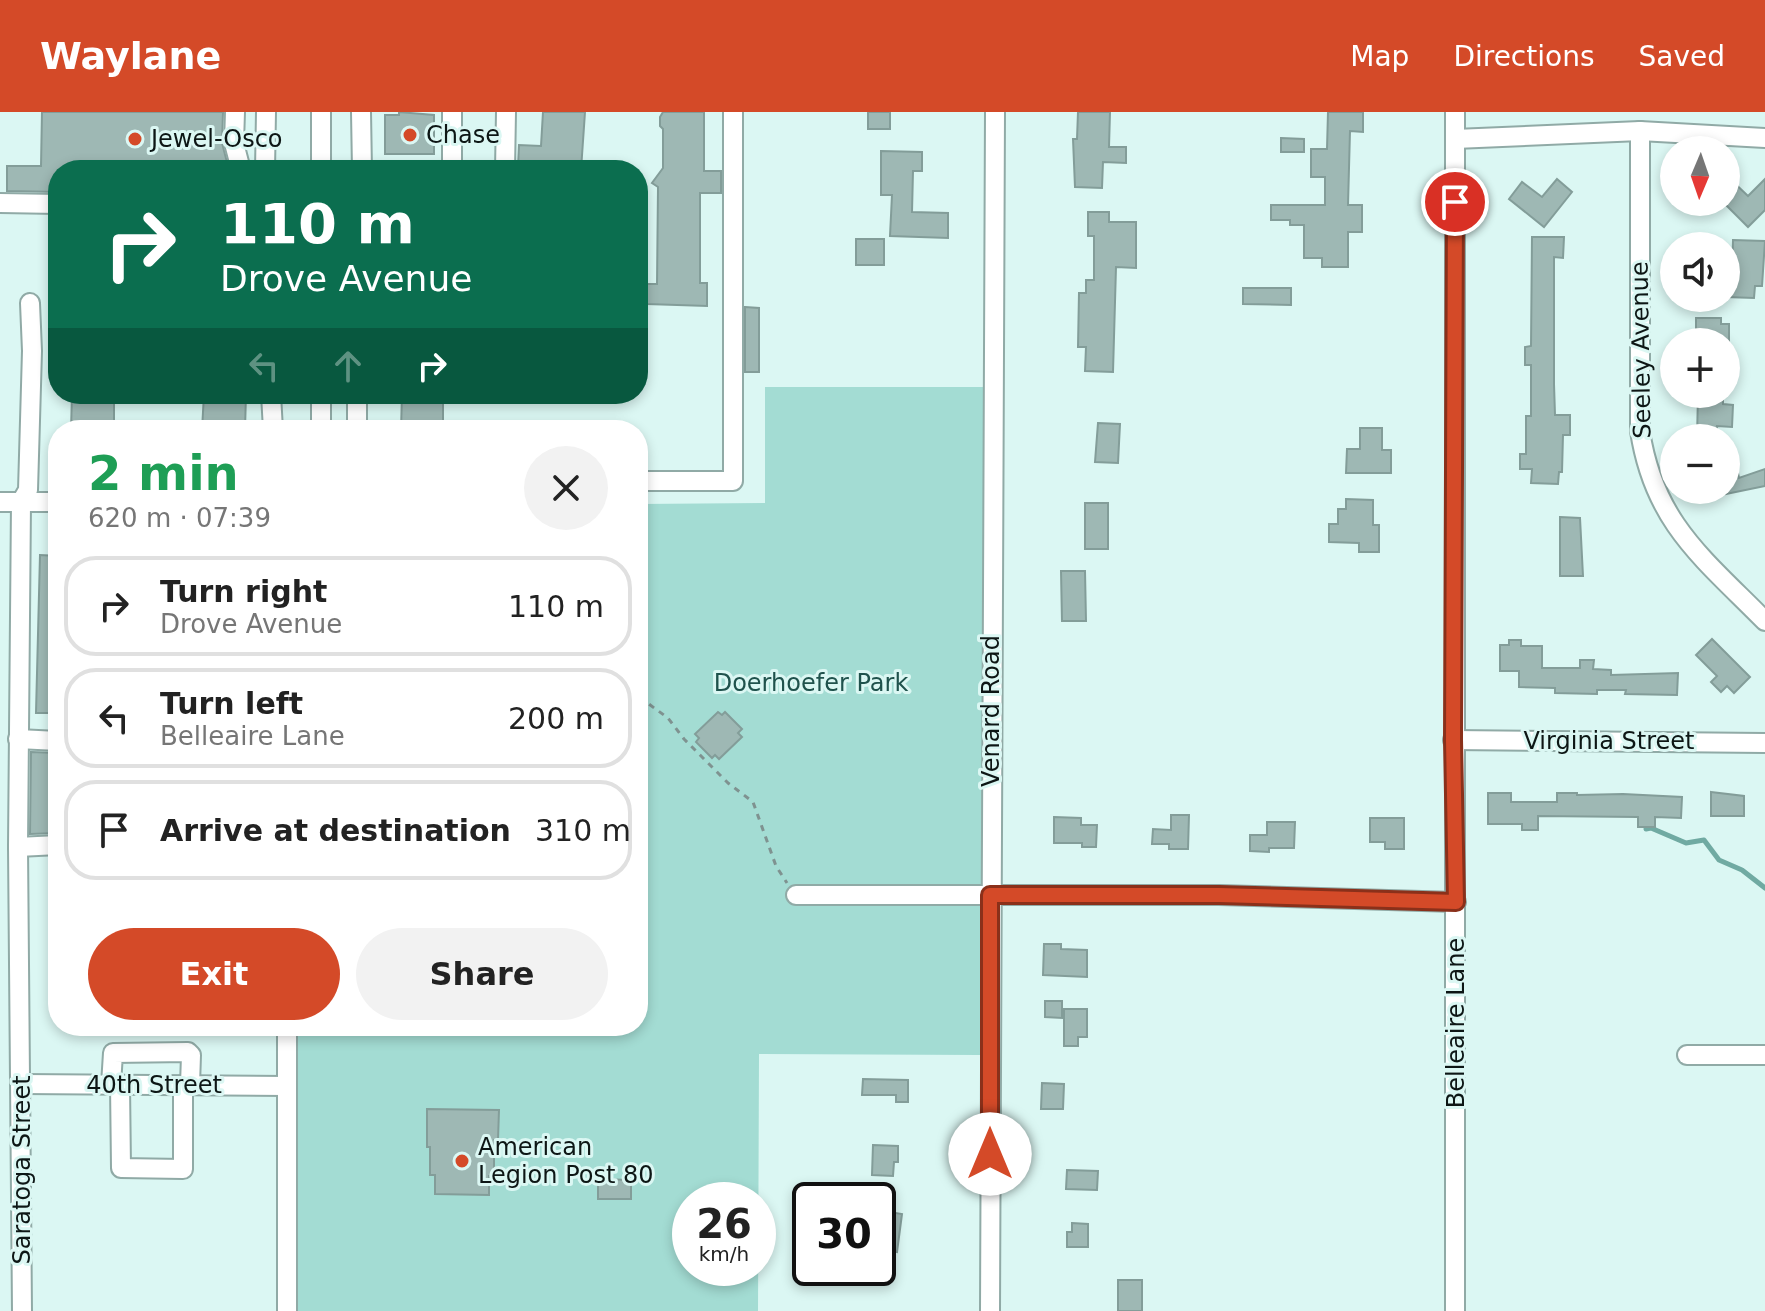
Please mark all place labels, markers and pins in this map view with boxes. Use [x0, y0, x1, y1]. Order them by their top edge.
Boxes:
place label: Chase [426, 121, 500, 149]
place label: Jewel-Osco [149, 125, 283, 153]
marker: Chase [401, 126, 419, 144]
marker: Jewel-Osco [126, 130, 144, 148]
pin [1421, 168, 1489, 236]
place label: American Legion Post 80 [478, 1133, 654, 1189]
marker: American Legion Post 80 [453, 1152, 471, 1170]

